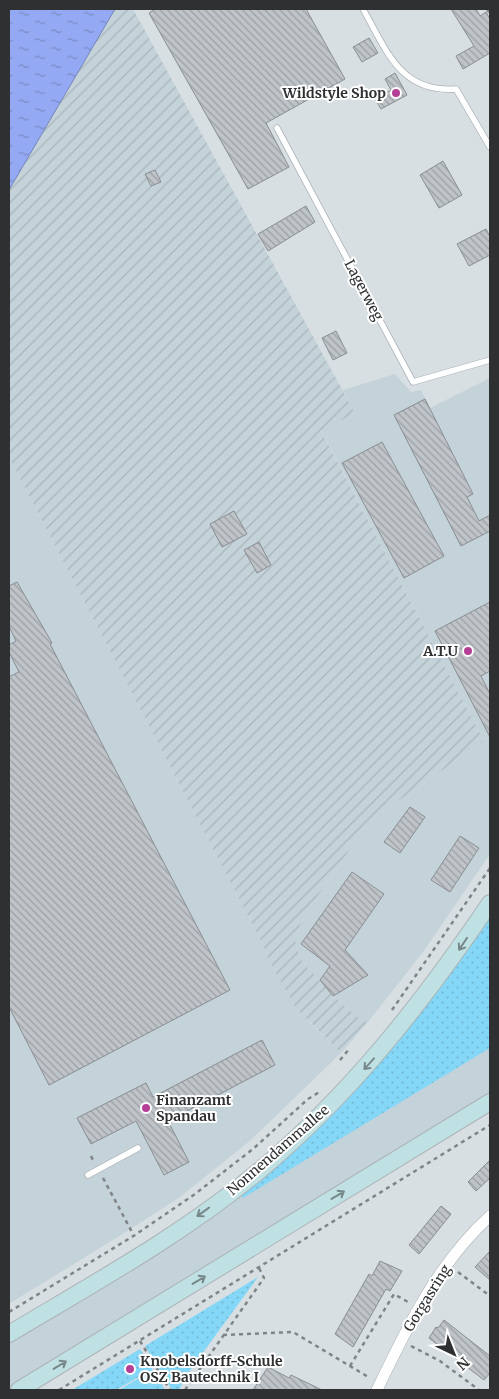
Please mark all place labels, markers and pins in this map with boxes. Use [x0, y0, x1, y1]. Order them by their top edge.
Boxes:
place label: Wildstyle Shop [282, 84, 386, 102]
marker: Wildstyle Shop [390, 87, 402, 99]
place label: A.T.U [422, 642, 459, 660]
marker: A.T.U [462, 645, 474, 657]
place label: Finanzamt Spandau [156, 1091, 232, 1125]
marker: Finanzamt Spandau [140, 1102, 152, 1114]
place label: Knobelsdorff-Schule OSZ Bautechnik I [140, 1352, 283, 1386]
marker: Knobelsdorff-Schule OSZ Bautechnik I [124, 1363, 136, 1375]

